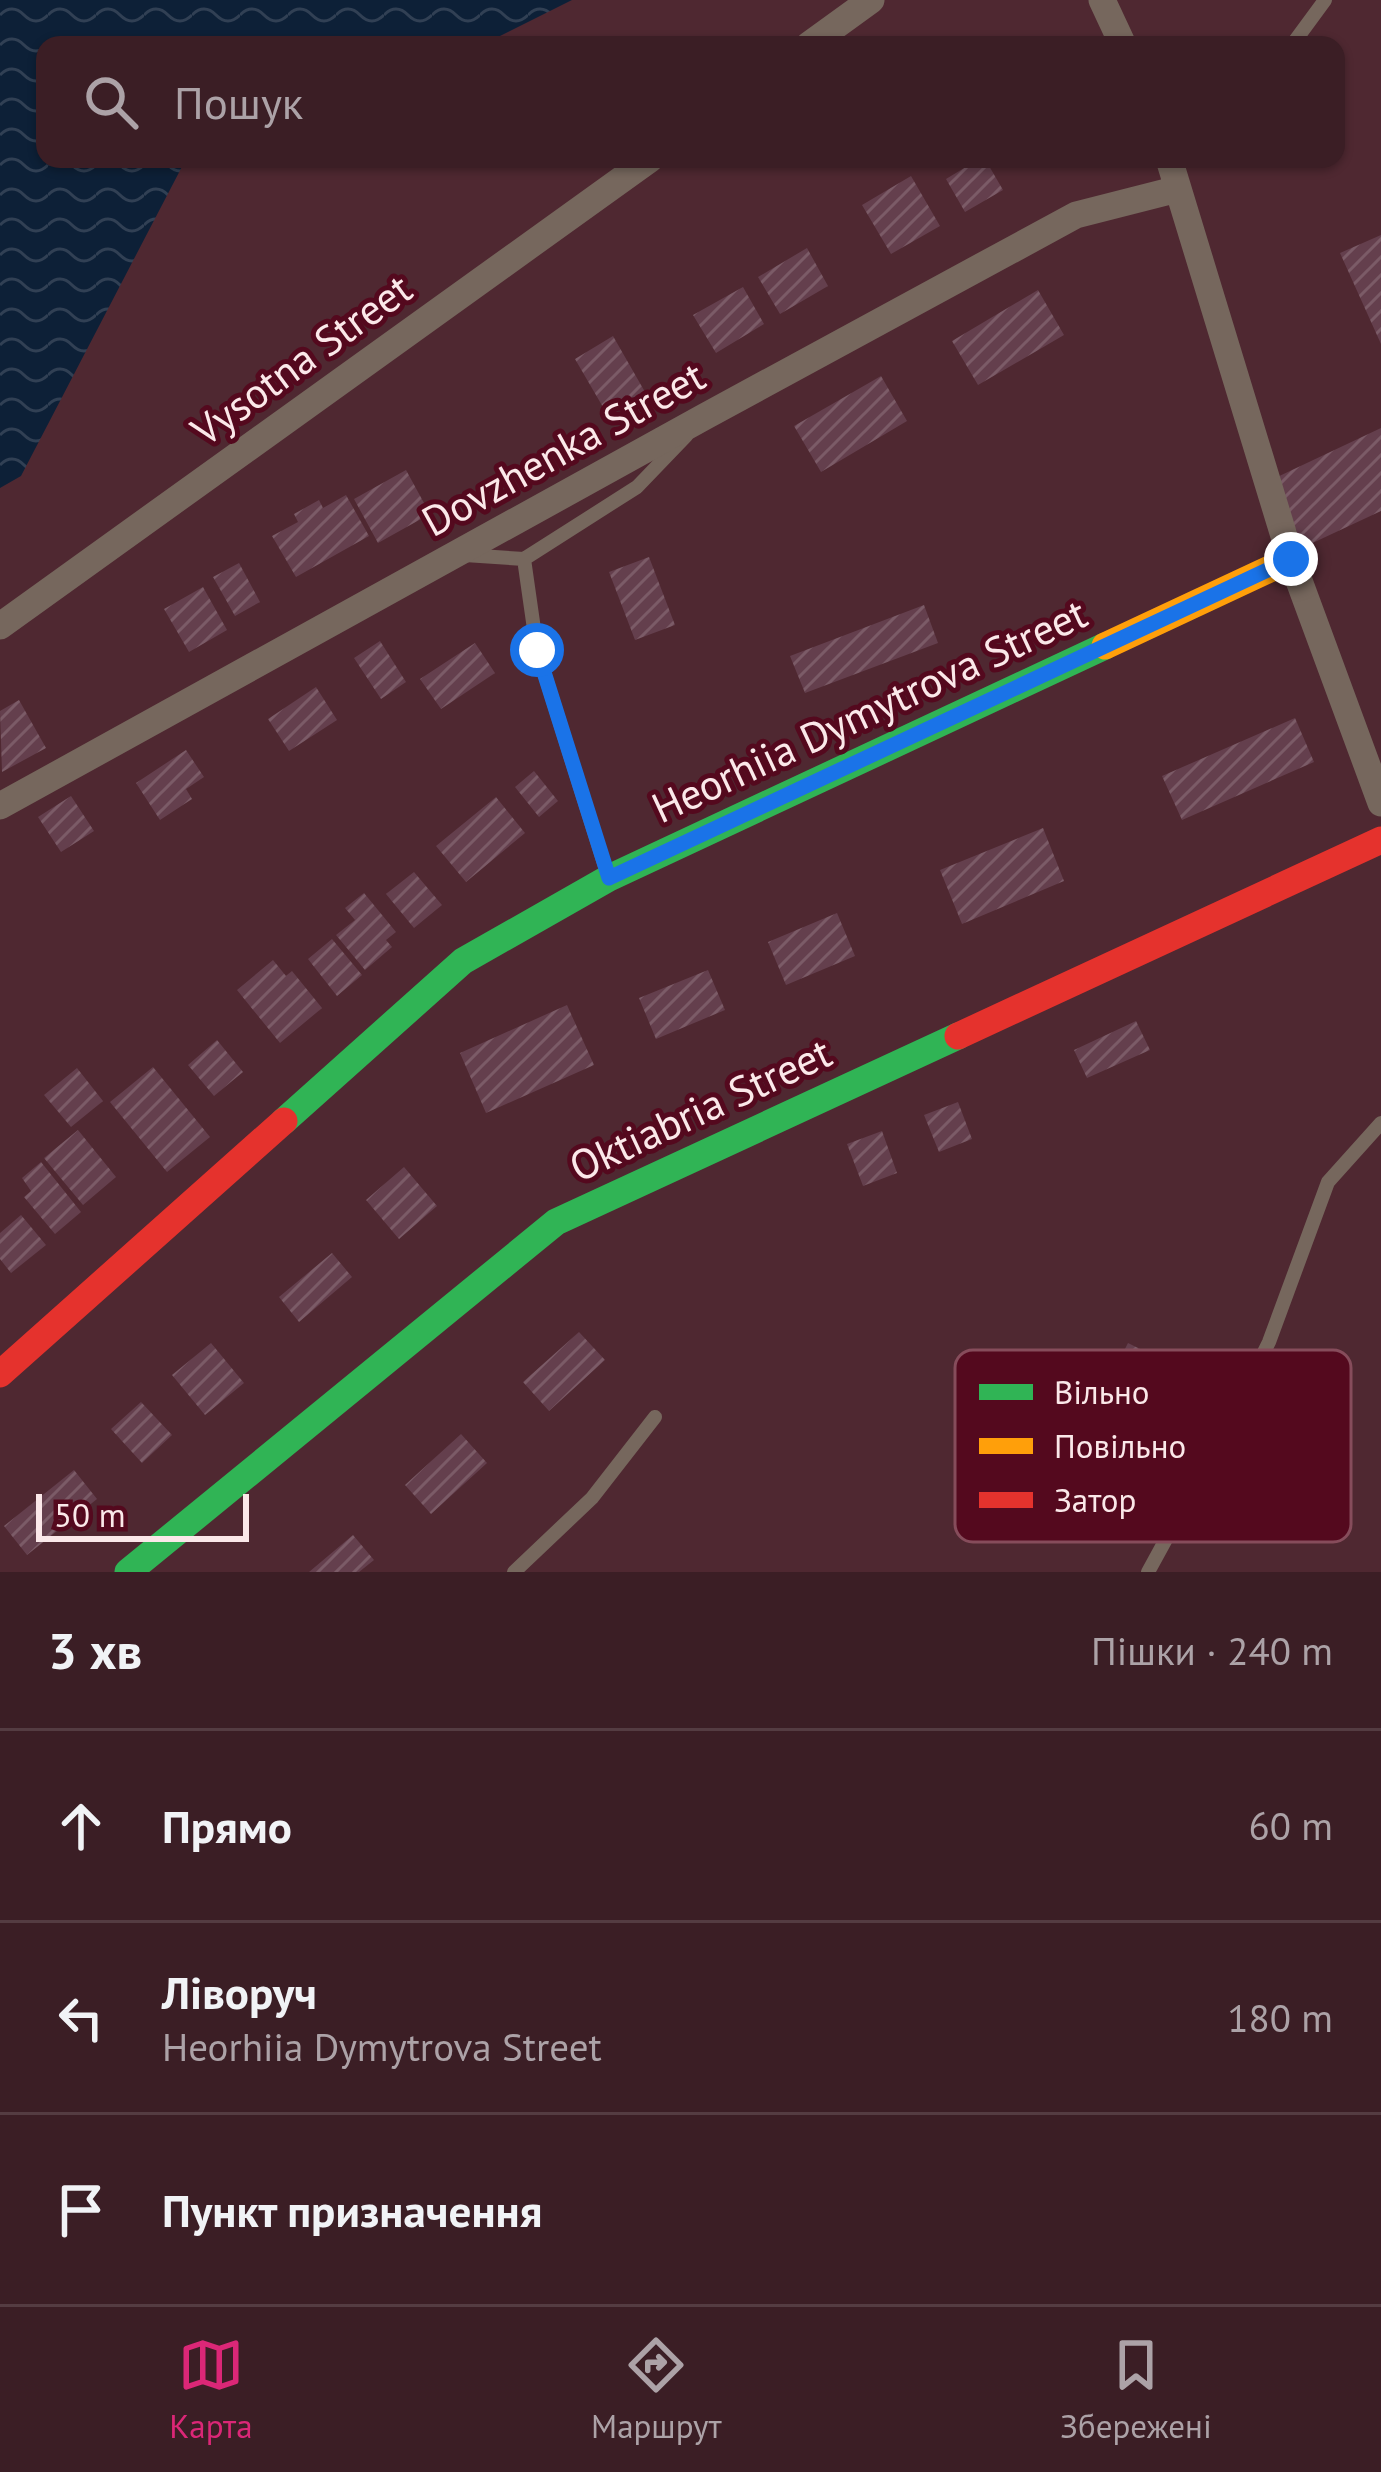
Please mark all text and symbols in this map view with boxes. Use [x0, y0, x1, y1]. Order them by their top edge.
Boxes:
search box [36, 36, 1345, 168]
icon: search [78, 69, 144, 135]
text: Пошук [174, 73, 303, 131]
street label: Vysotna Street [179, 261, 422, 458]
street label: Dovzhenka Street [412, 348, 714, 548]
route end [1264, 532, 1318, 586]
street label: Heorhiia Dymytrova Street [643, 585, 1095, 835]
route start [510, 623, 564, 677]
street label: Oktiabria Street [560, 1024, 840, 1194]
legend [955, 1350, 1351, 1542]
text: Вільно [1054, 1370, 1150, 1413]
text: Повільно [1054, 1424, 1186, 1467]
text: Затор [1054, 1478, 1136, 1521]
scale bar [36, 1488, 249, 1541]
text: 50 m [54, 1493, 126, 1536]
text: 3 хв [48, 1617, 142, 1683]
text: Пішки · 240 m [1091, 1625, 1333, 1676]
icon: ahead [48, 1793, 114, 1859]
text: Прямо [162, 1797, 292, 1855]
text: 60 m [1248, 1800, 1333, 1851]
text: Ліворуч [162, 1963, 317, 2021]
icon: left [48, 1985, 114, 2051]
text: 180 m [1227, 1992, 1333, 2043]
text: Heorhiia Dymytrova Street [162, 2021, 602, 2072]
icon: arrive [48, 2177, 114, 2243]
text: Пункт призначення [162, 2181, 542, 2239]
tab: Карта [169, 2332, 253, 2447]
tab: Маршрут [591, 2332, 722, 2447]
tab: Збережені [1060, 2332, 1212, 2447]

